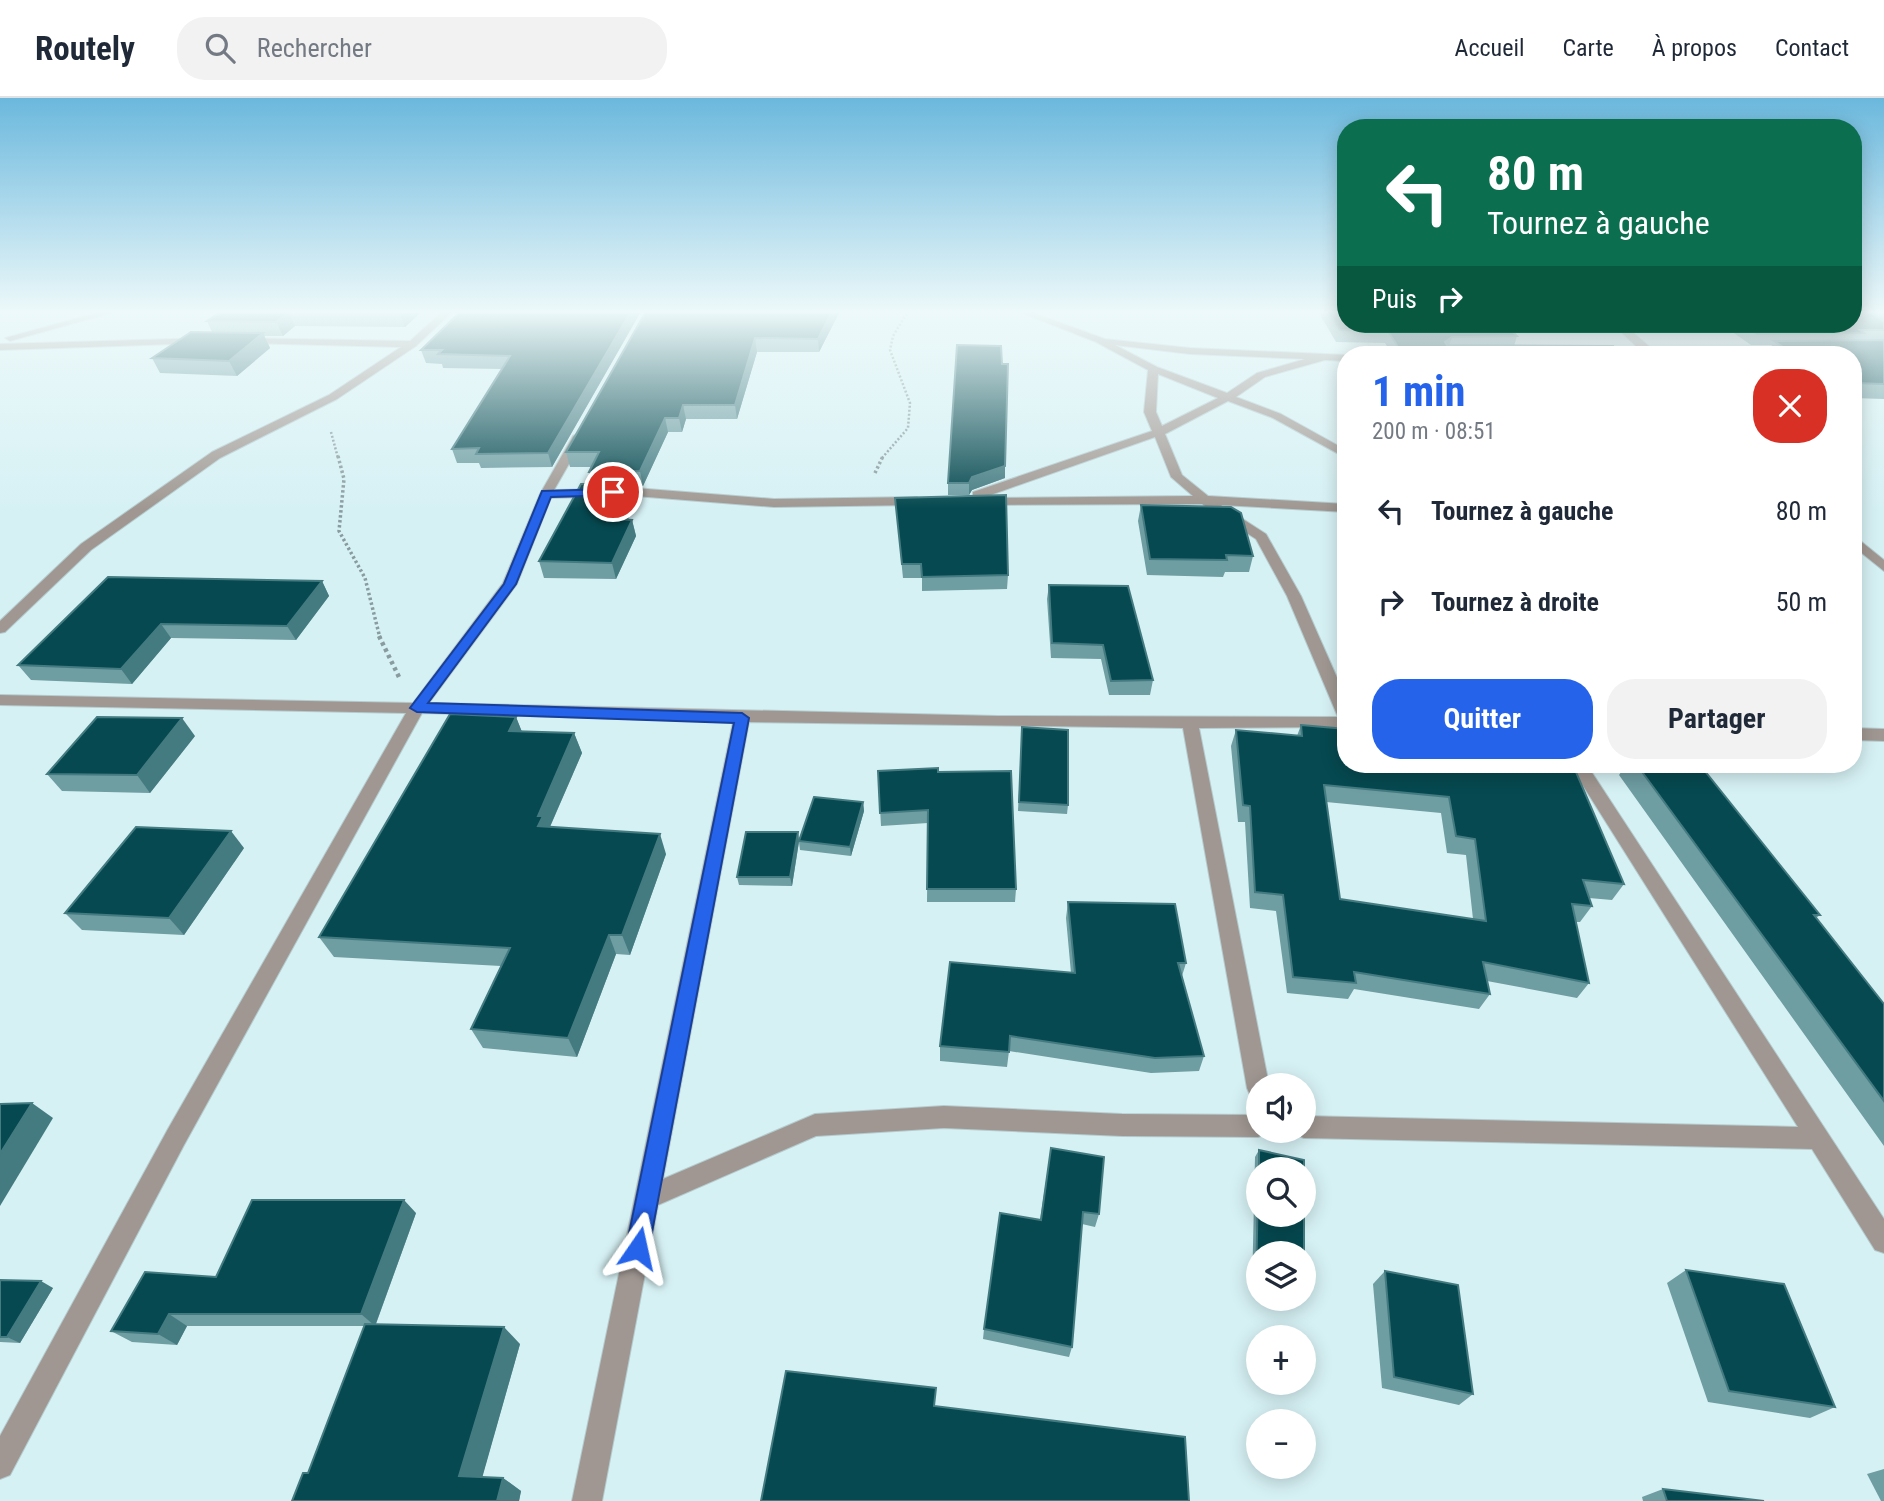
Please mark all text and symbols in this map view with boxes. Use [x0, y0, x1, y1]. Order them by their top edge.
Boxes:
search box [177, 17, 667, 80]
text: Routely [35, 29, 135, 68]
icon: search [201, 29, 239, 67]
text: Rechercher [257, 33, 372, 63]
text: Accueil [1455, 34, 1524, 62]
text: Carte [1562, 34, 1614, 62]
text: À propos [1652, 34, 1737, 62]
text: Contact [1775, 34, 1849, 62]
text: 80 m [1487, 145, 1584, 202]
icon: left [1372, 147, 1463, 238]
text: Tournez à gauche [1487, 204, 1710, 242]
icon: right [1431, 280, 1469, 318]
text: Puis [1372, 284, 1417, 314]
text: 1 min [1372, 367, 1465, 416]
button: close [1753, 369, 1827, 443]
text: 200 m · 08:51 [1372, 418, 1496, 445]
pin [583, 462, 643, 522]
icon: arrive [594, 473, 632, 511]
icon: left [1372, 492, 1410, 530]
text: Tournez à gauche [1431, 496, 1613, 526]
text: 80 m [1776, 496, 1827, 526]
icon: right [1372, 583, 1410, 621]
text: Tournez à droite [1431, 587, 1599, 617]
text: 50 m [1776, 587, 1827, 617]
button: Quitter [1372, 679, 1593, 759]
button: Partager [1607, 679, 1827, 759]
map controls [1246, 1073, 1316, 1479]
button: sound [1246, 1073, 1316, 1143]
button: search [1246, 1157, 1316, 1227]
position arrow [601, 1211, 675, 1285]
button: layers [1246, 1241, 1316, 1311]
button: + [1246, 1325, 1316, 1395]
button: − [1246, 1409, 1316, 1479]

